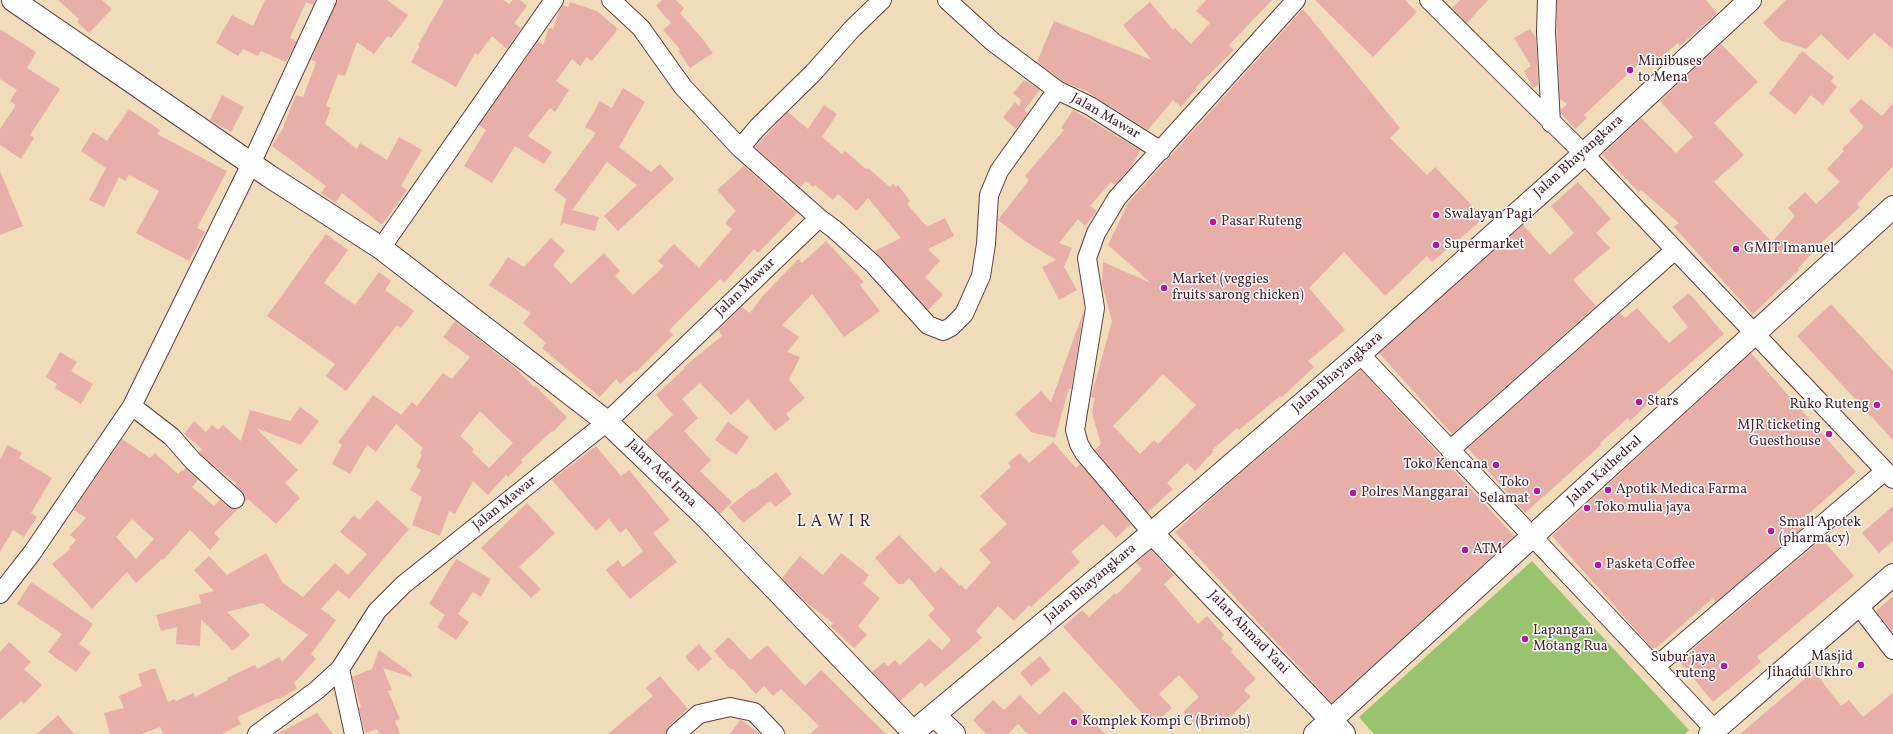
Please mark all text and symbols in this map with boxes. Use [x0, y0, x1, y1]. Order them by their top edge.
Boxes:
place label: Minibuses to Mena [1638, 54, 1702, 86]
marker: Minibuses to Mena [1625, 65, 1635, 75]
street label: Jalan Mawar [1067, 90, 1143, 144]
street label: Jalan Bhayangkara [1531, 112, 1627, 202]
place label: Swalayan Pagi [1444, 207, 1532, 223]
marker: Swalayan Pagi [1431, 210, 1441, 220]
place label: Pasar Ruteng [1221, 214, 1302, 230]
marker: Pasar Ruteng [1208, 217, 1218, 227]
place label: Supermarket [1444, 237, 1524, 253]
marker: Supermarket [1431, 240, 1441, 250]
place label: GMIT Imanuel [1744, 241, 1834, 257]
marker: GMIT Imanuel [1731, 244, 1741, 254]
street label: Jalan Mawar [712, 255, 780, 321]
place label: Market (veggies fruits sarong chicken) [1172, 272, 1304, 304]
marker: Market (veggies fruits sarong chicken) [1159, 283, 1169, 293]
street label: Jalan Bhayangkara [1289, 329, 1387, 417]
place label: Stars [1647, 394, 1678, 410]
marker: Stars [1634, 397, 1644, 407]
place label: Ruko Ruteng [1789, 397, 1869, 413]
marker: Ruko Ruteng [1872, 400, 1882, 410]
place label: MJR ticketing Guesthouse [1737, 418, 1821, 450]
marker: MJR ticketing Guesthouse [1824, 429, 1834, 439]
street label: Jalan Kathedral [1564, 433, 1646, 509]
street label: Jalan Ade Irma [622, 436, 700, 512]
place label: Toko Kencana [1403, 457, 1488, 473]
marker: Toko Kencana [1491, 460, 1501, 470]
street label: Jalan Mawar [470, 473, 540, 535]
place label: Toko Selamat [1479, 475, 1529, 508]
place label: Apotik Medica Farma [1616, 482, 1747, 498]
place label: Polres Manggarai [1361, 485, 1468, 501]
marker: Apotik Medica Farma [1603, 485, 1613, 495]
marker: Toko Selamat [1532, 486, 1542, 496]
marker: Polres Manggarai [1348, 488, 1358, 498]
place label: Toko mulia jaya [1595, 500, 1691, 516]
marker: Toko mulia jaya [1582, 503, 1592, 513]
district label: L A W I R [797, 513, 871, 533]
place label: Small Apotek (pharmacy) [1779, 515, 1861, 548]
marker: Small Apotek (pharmacy) [1766, 526, 1776, 536]
street label: Jalan Bhayangkara [1042, 541, 1140, 627]
place label: ATM [1473, 542, 1503, 558]
marker: ATM [1460, 545, 1470, 555]
place label: Pasketa Coffee [1606, 557, 1695, 573]
marker: Pasketa Coffee [1593, 560, 1603, 570]
street label: Jalan Ahmad Yani [1204, 588, 1292, 678]
place label: Lapangan Motang Rua [1533, 623, 1608, 656]
marker: Lapangan Motang Rua [1520, 634, 1530, 644]
place label: Masjid Jihadul Ukhro [1767, 649, 1853, 682]
place label: Subur jaya ruteng [1651, 650, 1716, 682]
marker: Masjid Jihadul Ukhro [1856, 660, 1866, 670]
marker: Subur jaya ruteng [1719, 661, 1729, 671]
place label: Komplek Kompi C (Brimob) [1082, 714, 1250, 730]
marker: Komplek Kompi C (Brimob) [1069, 717, 1079, 727]

